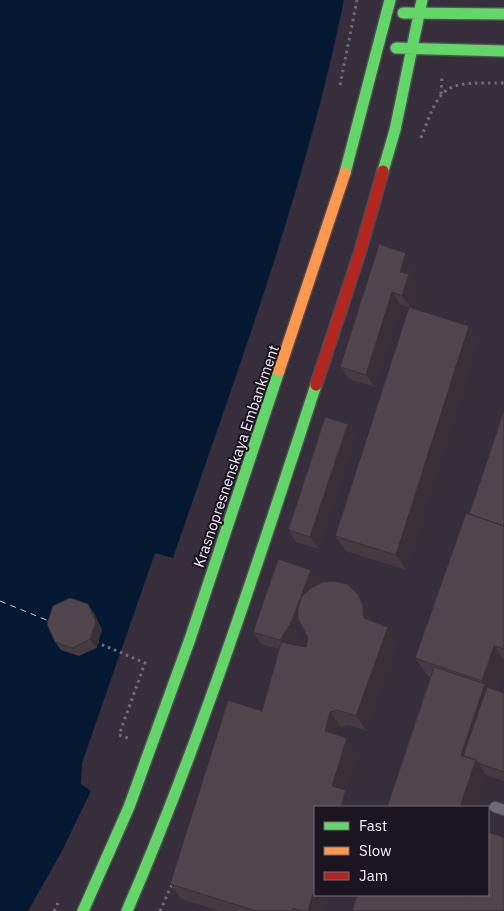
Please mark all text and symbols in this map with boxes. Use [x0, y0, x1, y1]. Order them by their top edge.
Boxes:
street label: Krasnopresnenskaya Embankment [189, 342, 283, 570]
legend [314, 806, 489, 896]
text: Fast [359, 816, 387, 835]
text: Slow [359, 841, 392, 860]
text: Jam [359, 866, 388, 885]

